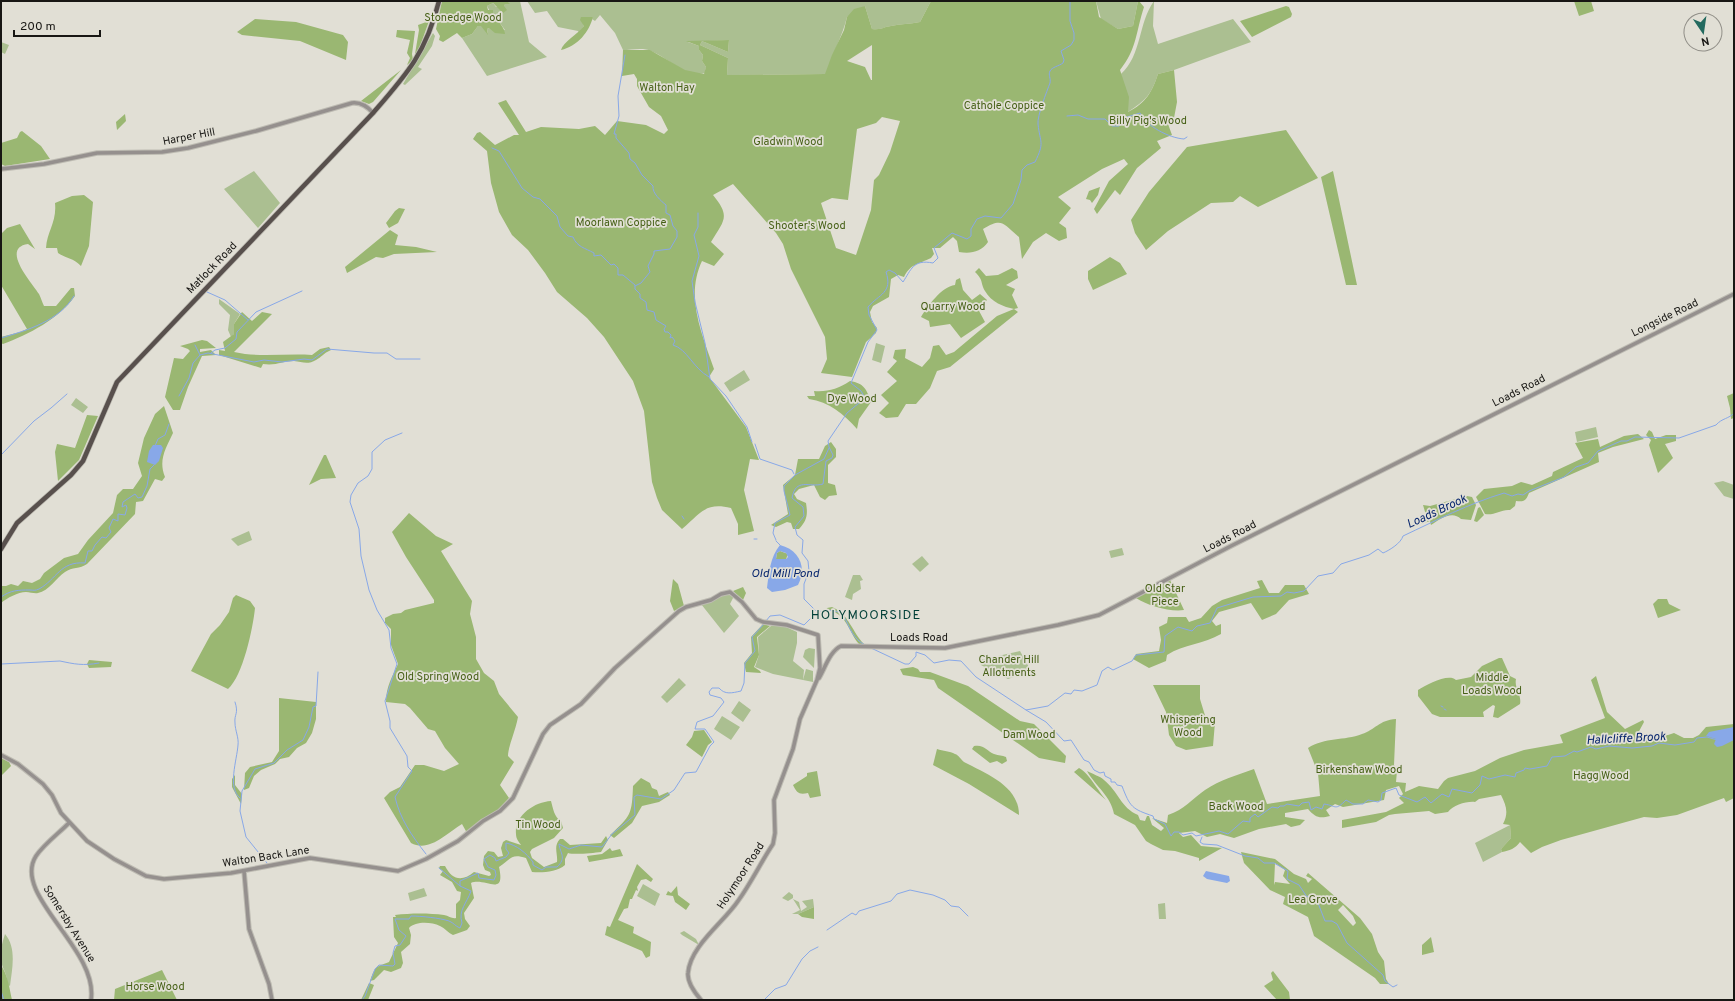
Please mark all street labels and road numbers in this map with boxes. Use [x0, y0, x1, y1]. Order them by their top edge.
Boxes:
street label: Harper Hill [162, 125, 216, 149]
street label: Matlock Road [184, 239, 240, 297]
street label: Longside Road [1629, 296, 1701, 340]
street label: Loads Road [1490, 372, 1548, 410]
street label: Loads Road [1201, 518, 1259, 556]
street label: Loads Road [890, 631, 948, 645]
street label: Holymoor Road [714, 840, 768, 912]
street label: Walton Back Lane [221, 843, 311, 871]
street label: Somersby Avenue [40, 883, 98, 965]

